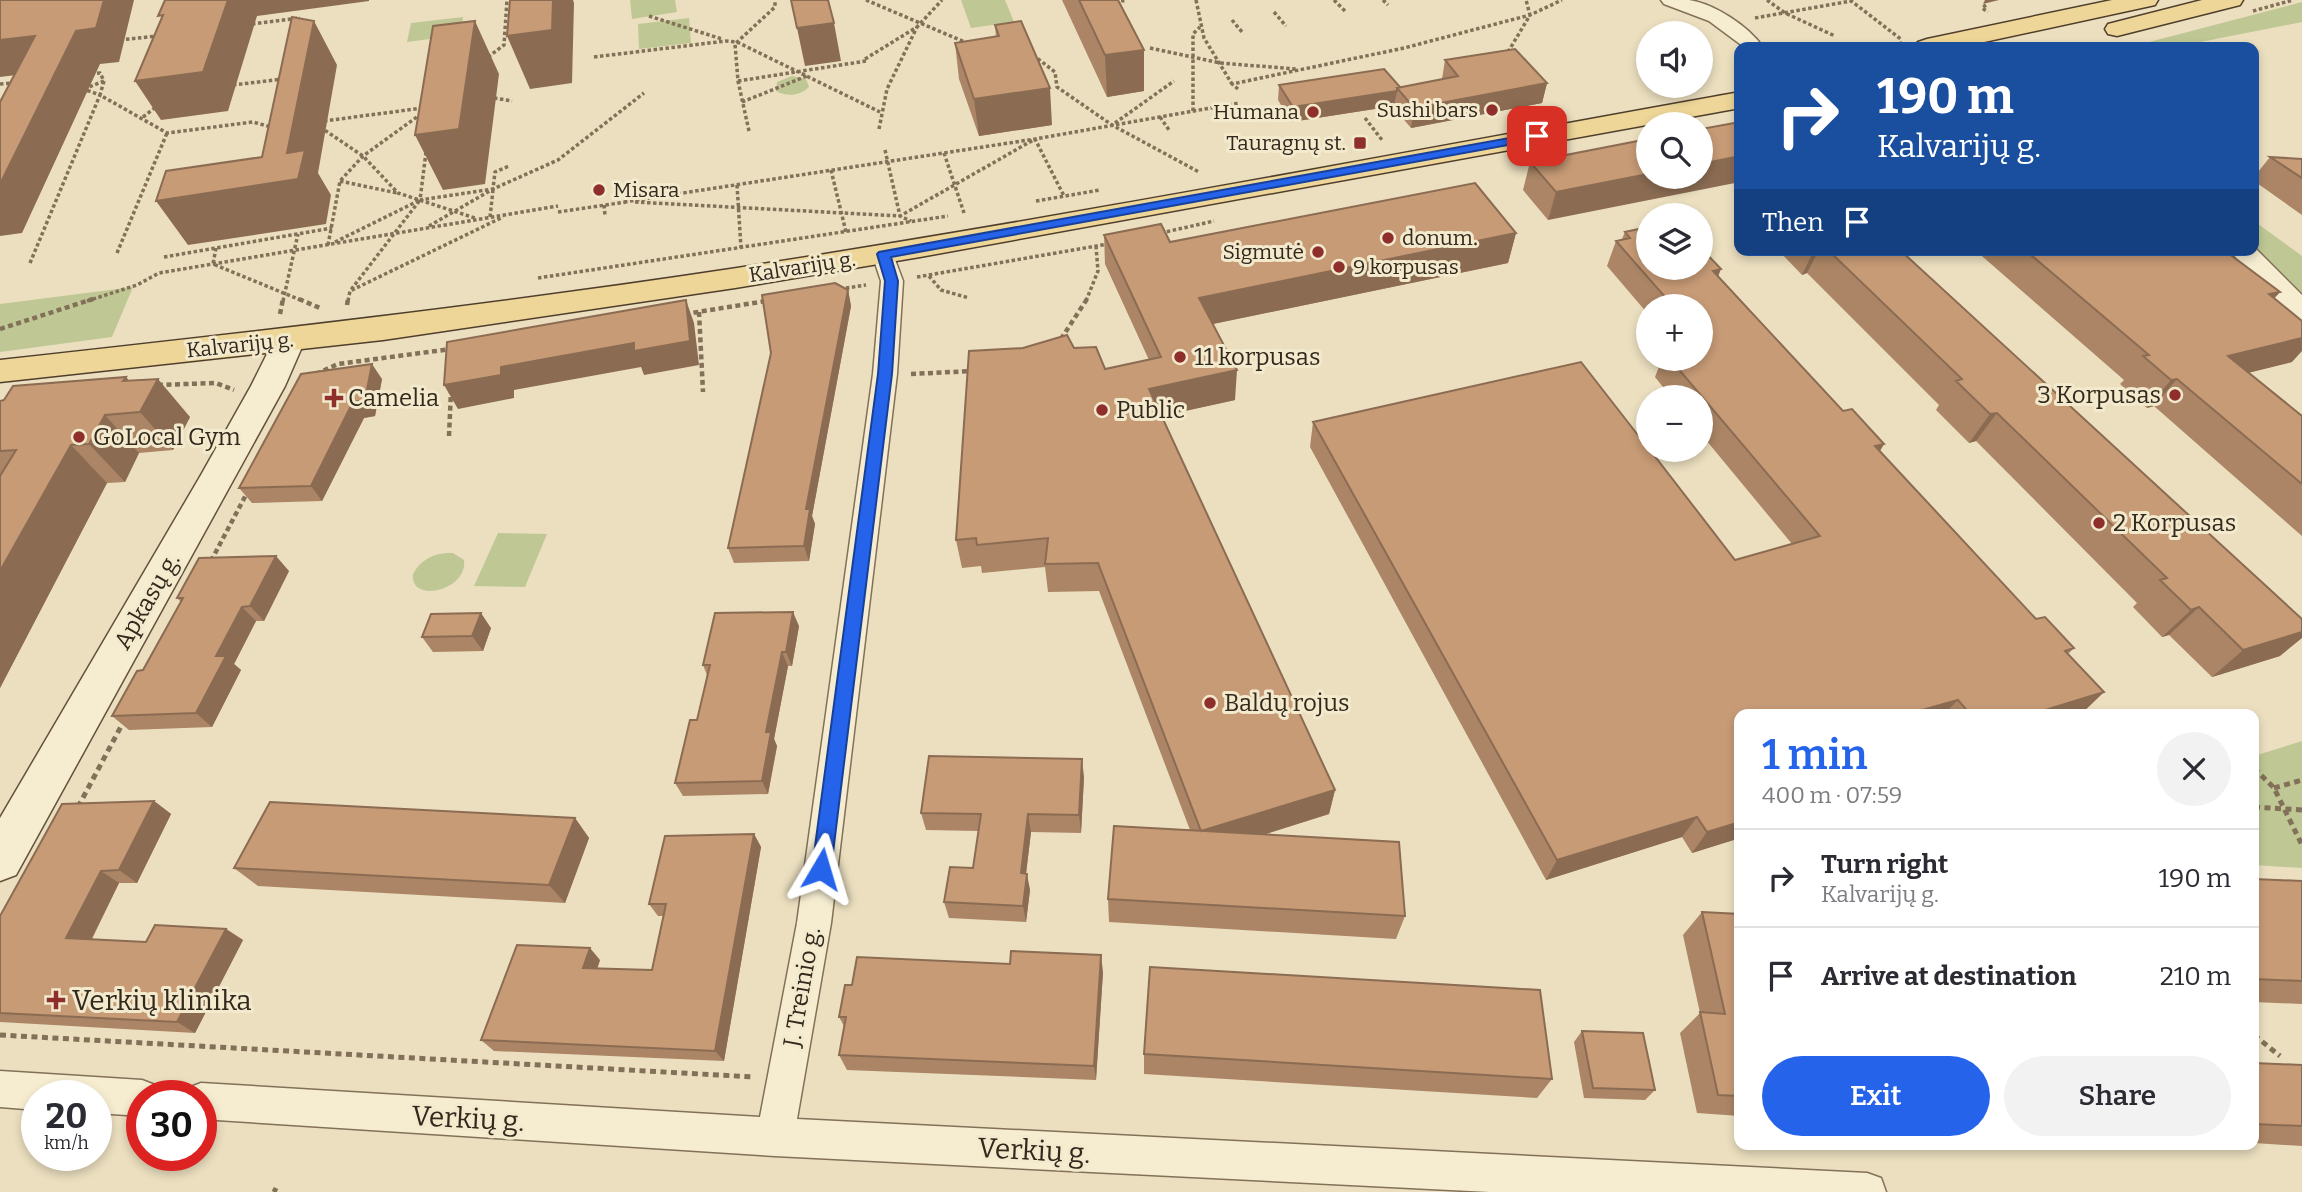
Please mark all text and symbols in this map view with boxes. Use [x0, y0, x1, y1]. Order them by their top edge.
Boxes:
map controls [1636, 21, 1713, 462]
button: sound [1636, 21, 1713, 98]
text: 190 m [1877, 67, 2014, 126]
icon: right [1762, 70, 1853, 161]
place label: Sushi bars [1376, 97, 1478, 123]
place label: Humana [1213, 99, 1300, 125]
marker: Sushi bars [1484, 102, 1500, 118]
marker: Humana [1305, 104, 1321, 120]
pin [1507, 106, 1567, 166]
button: search [1636, 112, 1713, 189]
icon: arrive [1518, 117, 1556, 155]
text: Kalvarijų g. [1877, 127, 2041, 165]
place label: Tauragnų st. [1226, 130, 1346, 156]
marker: Tauragnų st. [1352, 135, 1368, 151]
place label: Misara [613, 177, 680, 203]
marker: Misara [591, 182, 607, 198]
button: layers [1636, 203, 1713, 280]
icon: arrive [1838, 203, 1876, 241]
text: Then [1762, 207, 1824, 238]
place label: donum. [1402, 225, 1477, 251]
marker: donum. [1380, 230, 1396, 246]
place label: Sigmutė [1222, 239, 1304, 265]
marker: Sigmutė [1310, 244, 1326, 260]
street label: Kalvarijų g. [747, 246, 857, 288]
place label: 9 korpusas [1353, 254, 1459, 280]
marker: 9 korpusas [1331, 259, 1347, 275]
button: + [1636, 294, 1713, 371]
street label: Kalvarijų g. [185, 326, 295, 364]
place label: 11 korpusas [1194, 343, 1320, 371]
marker: 11 korpusas [1172, 349, 1188, 365]
place label: 3 Korpusas [2037, 381, 2161, 409]
place label: Camelia [348, 384, 439, 412]
button: − [1636, 385, 1713, 462]
marker: 3 Korpusas [2167, 387, 2183, 403]
marker: Camelia [326, 390, 342, 406]
place label: Public [1116, 396, 1185, 424]
marker: Public [1094, 402, 1110, 418]
place label: GoLocal Gym [93, 423, 241, 451]
marker: GoLocal Gym [71, 429, 87, 445]
place label: 2 Korpusas [2113, 509, 2236, 537]
marker: 2 Korpusas [2091, 515, 2107, 531]
street label: Apkasų g. [108, 548, 186, 654]
place label: Baldų rojus [1224, 689, 1350, 717]
marker: Baldų rojus [1202, 695, 1218, 711]
text: 1 min [1762, 730, 1868, 780]
button: close [2157, 732, 2231, 806]
text: 400 m · 07:59 [1762, 781, 1902, 809]
position arrow [784, 832, 858, 906]
text: Turn right [1821, 849, 1948, 880]
icon: right [1762, 859, 1800, 897]
text: 190 m [2159, 863, 2231, 894]
text: Kalvarijų g. [1821, 880, 1939, 908]
street label: J. Treinio g. [778, 925, 826, 1050]
icon: arrive [1762, 957, 1800, 995]
text: Arrive at destination [1821, 961, 2076, 992]
text: 210 m [2160, 961, 2231, 992]
place label: Verkių klinika [72, 984, 252, 1017]
marker: Verkių klinika [46, 990, 66, 1010]
button: Exit [1762, 1056, 1990, 1136]
button: Share [2004, 1056, 2231, 1136]
speed limit sign: 30 [126, 1080, 217, 1171]
text: 20 [46, 1095, 87, 1137]
street label: Verkių g. [411, 1099, 525, 1138]
street label: Verkių g. [977, 1131, 1091, 1170]
text: km/h [44, 1132, 89, 1154]

